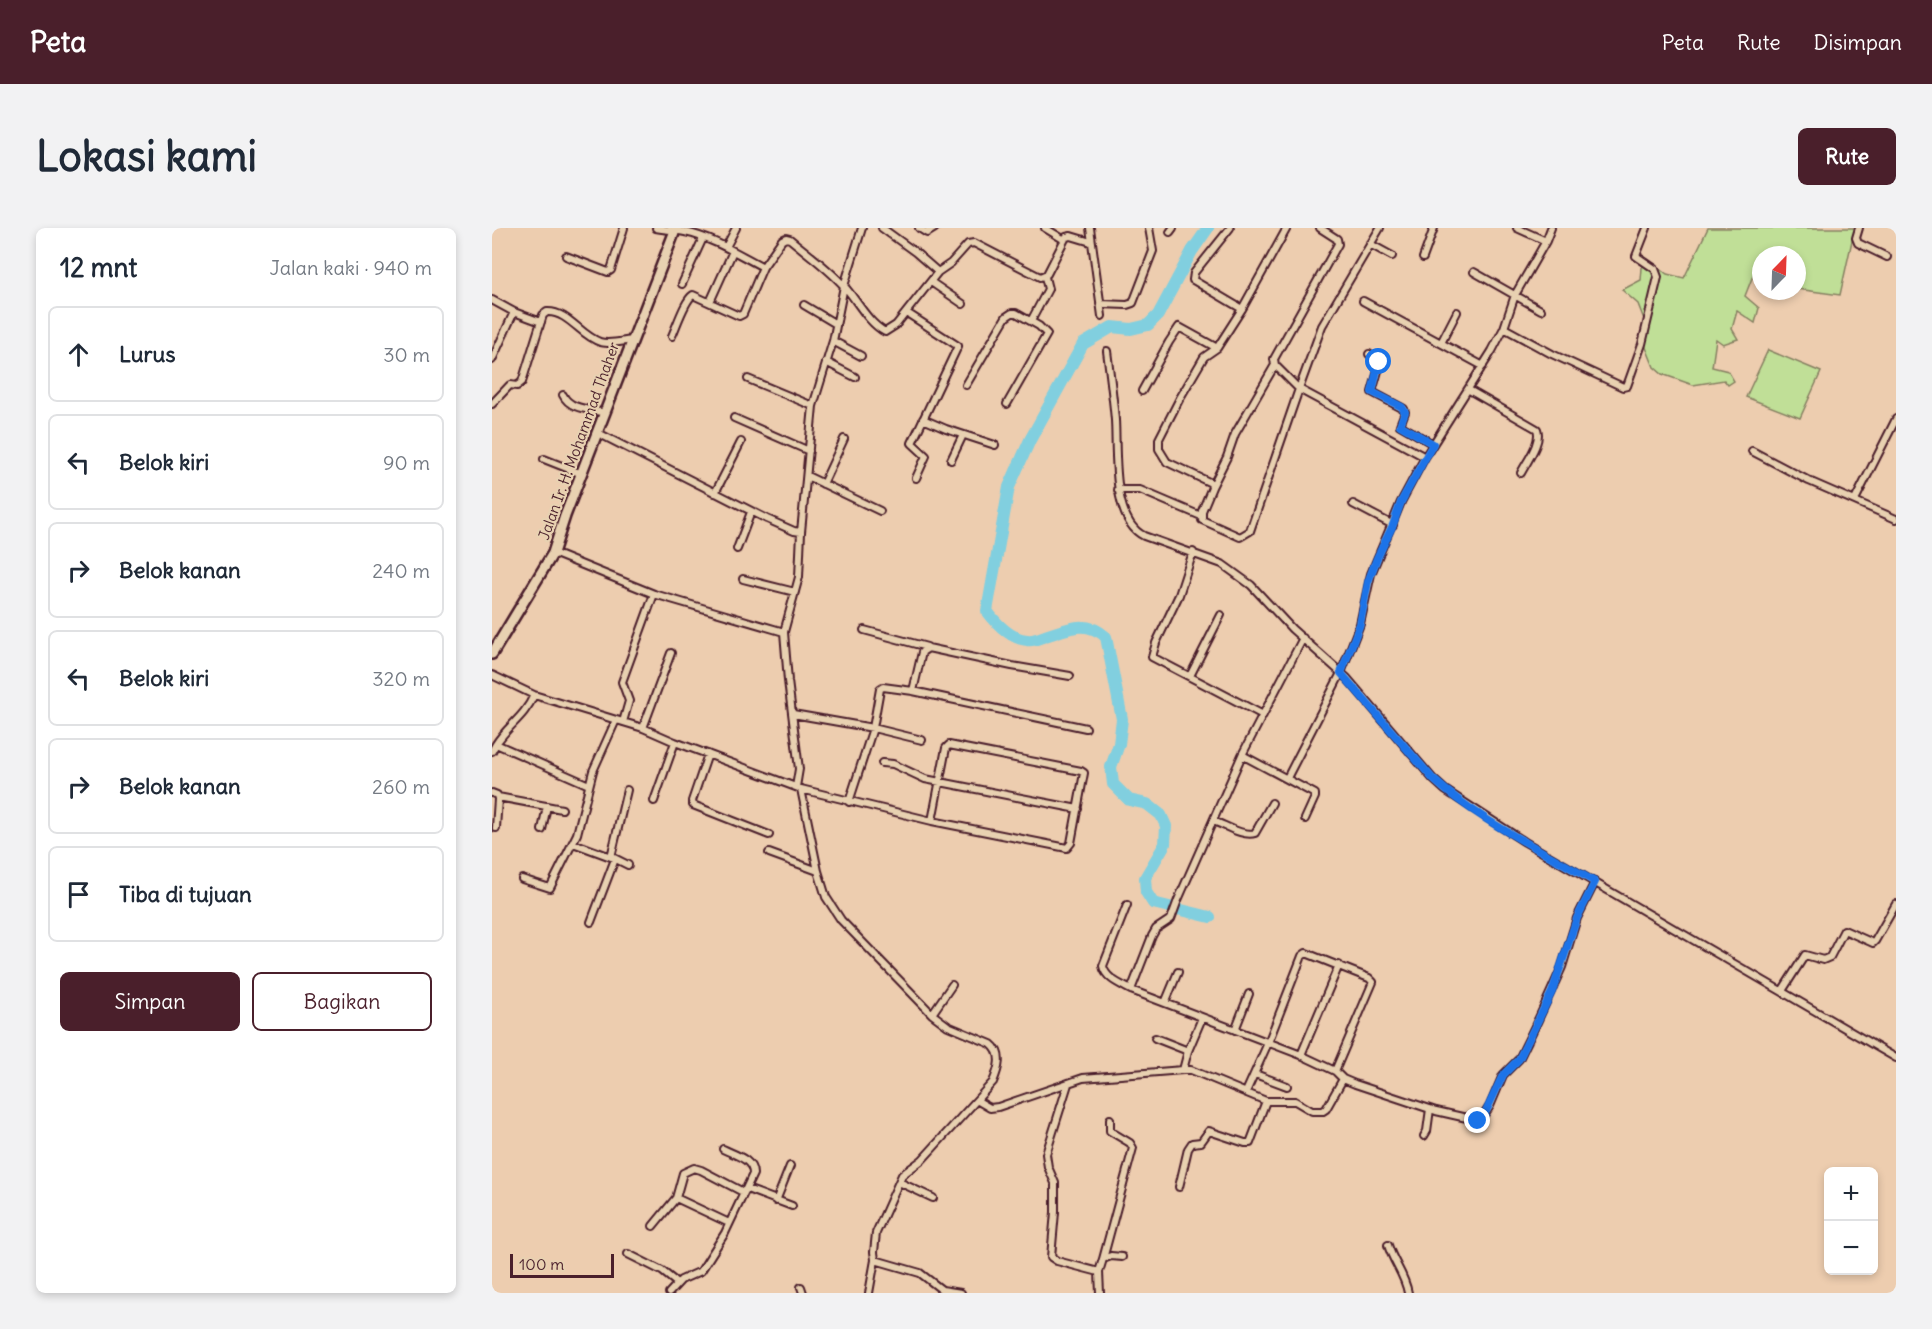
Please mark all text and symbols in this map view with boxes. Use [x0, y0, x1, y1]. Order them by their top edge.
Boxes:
text: Peta [30, 24, 86, 60]
text: Peta [1662, 29, 1704, 56]
text: Rute [1737, 29, 1781, 56]
text: Disimpan [1814, 29, 1902, 56]
button: Rute [1798, 128, 1896, 185]
text: Lokasi kami [36, 130, 257, 182]
north arrow [1752, 246, 1806, 300]
text: 12 mnt [60, 251, 137, 284]
text: Jalan kaki · 940 m [270, 255, 432, 280]
icon: ahead [62, 338, 95, 371]
street label: Jalan Ir. H. Mohammad Thaher [534, 339, 623, 542]
text: Lurus [119, 340, 175, 368]
text: 30 m [383, 342, 430, 367]
route start [1365, 348, 1391, 374]
icon: left [62, 446, 95, 479]
text: Belok kiri [119, 448, 209, 476]
text: 90 m [383, 450, 430, 475]
icon: right [62, 554, 95, 587]
text: Belok kanan [119, 556, 241, 584]
text: 240 m [372, 558, 430, 583]
icon: left [62, 662, 95, 695]
text: Belok kiri [119, 664, 209, 692]
text: 320 m [372, 666, 430, 691]
icon: right [62, 770, 95, 803]
text: Belok kanan [119, 772, 241, 800]
text: 260 m [372, 774, 430, 799]
icon: arrive [62, 878, 95, 911]
text: Tiba di tujuan [119, 880, 252, 908]
button: Simpan [60, 972, 240, 1031]
button: Bagikan [252, 972, 432, 1031]
route end [1464, 1107, 1490, 1133]
map controls [1824, 1167, 1878, 1275]
button: + [1824, 1167, 1878, 1221]
button: − [1824, 1221, 1878, 1275]
scale bar [510, 1251, 614, 1278]
text: 100 m [519, 1254, 564, 1274]

